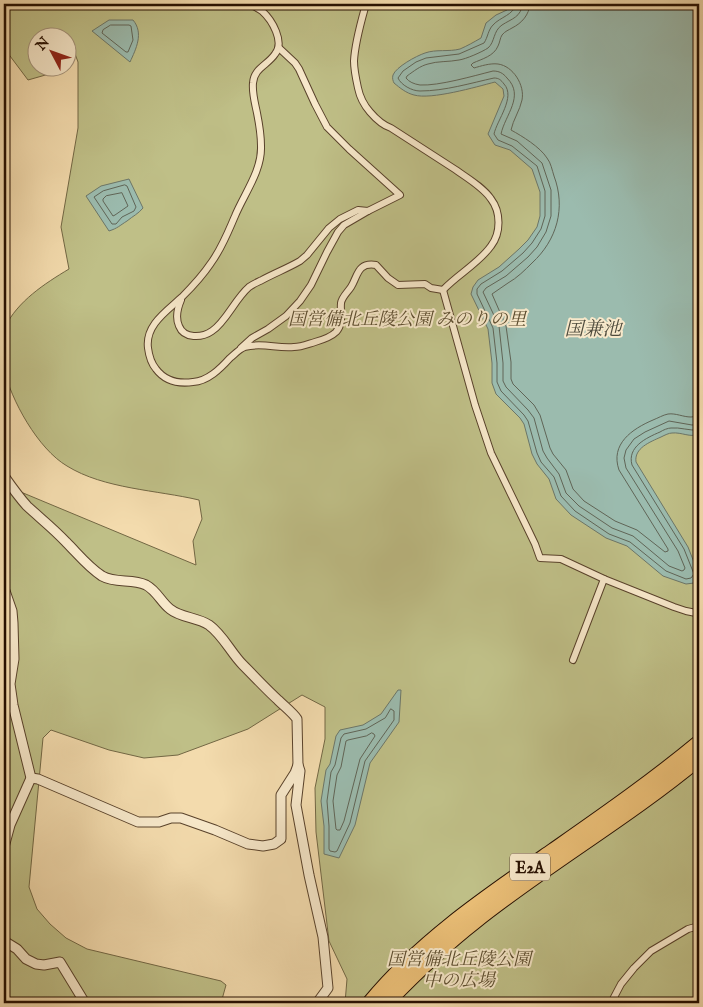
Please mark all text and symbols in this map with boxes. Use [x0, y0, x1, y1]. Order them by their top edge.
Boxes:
north arrow [28, 28, 78, 78]
text: N [32, 34, 54, 55]
park label: 国営備北丘陵公園 みのりの里 [288, 309, 528, 332]
water label: 国兼池 [564, 318, 623, 342]
road number: E2A [510, 854, 550, 880]
park label: 国営備北丘陵公園 中の広場 [387, 949, 534, 993]

